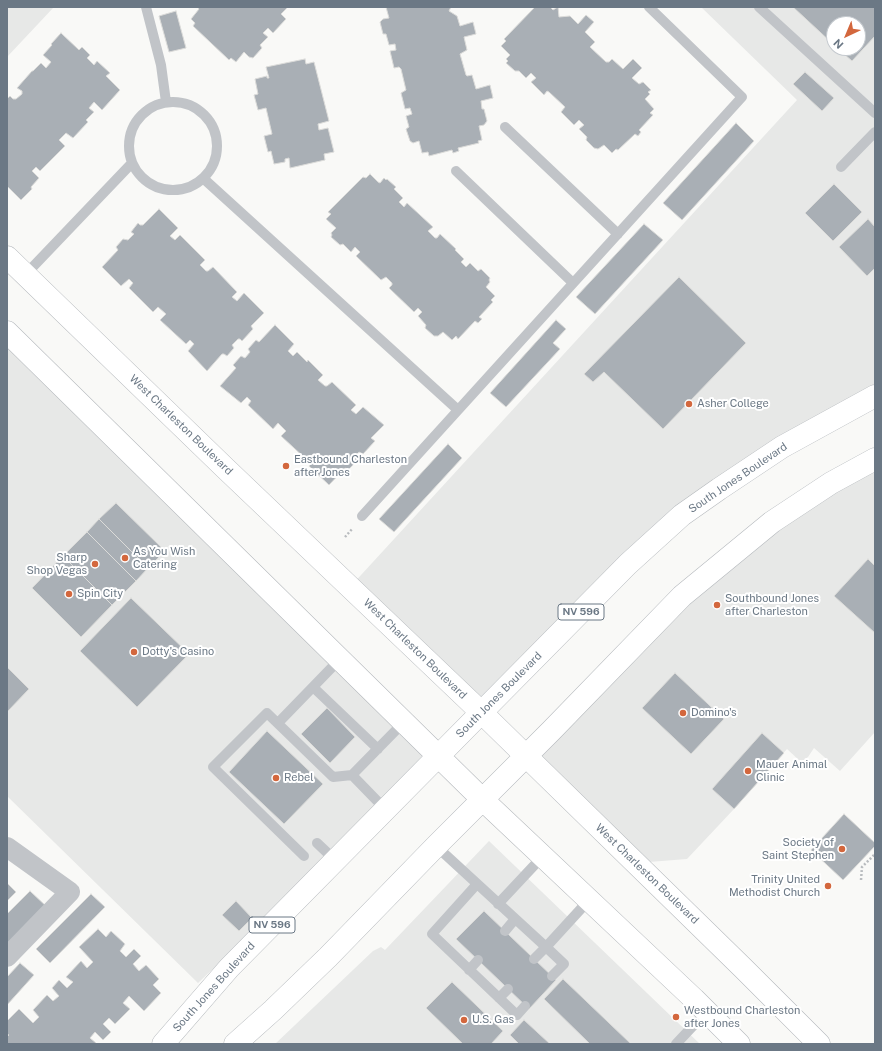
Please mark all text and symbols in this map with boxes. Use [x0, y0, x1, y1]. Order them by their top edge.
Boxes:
north arrow [826, 16, 866, 56]
text: N [831, 37, 846, 51]
street label: West Charleston Boulevard [127, 372, 235, 478]
place label: Asher College [697, 397, 769, 411]
marker: Asher College [684, 399, 694, 409]
street label: South Jones Boulevard [686, 440, 790, 516]
place label: Eastbound Charleston after Jones [294, 453, 407, 479]
marker: Eastbound Charleston after Jones [281, 461, 291, 471]
place label: As You Wish Catering [133, 545, 195, 571]
place label: Sharp Shop Vegas [26, 551, 87, 577]
marker: As You Wish Catering [120, 553, 130, 563]
marker: Sharp Shop Vegas [90, 559, 100, 569]
place label: Spin City [77, 587, 123, 601]
marker: Spin City [64, 589, 74, 599]
place label: Southbound Jones after Charleston [725, 592, 819, 618]
street label: West Charleston Boulevard [361, 596, 469, 702]
marker: Southbound Jones after Charleston [712, 600, 722, 610]
road number: NV 596 [558, 604, 604, 620]
place label: Dotty's Casino [142, 645, 214, 659]
marker: Dotty's Casino [129, 647, 139, 657]
street label: South Jones Boulevard [453, 649, 545, 741]
place label: Domino's [691, 706, 736, 720]
marker: Domino's [678, 708, 688, 718]
place label: Mauer Animal Clinic [756, 758, 827, 784]
marker: Mauer Animal Clinic [743, 766, 753, 776]
place label: Rebel [284, 771, 314, 785]
marker: Rebel [271, 773, 281, 783]
street label: West Charleston Boulevard [593, 821, 701, 927]
place label: Society of Saint Stephen [762, 836, 834, 862]
marker: Society of Saint Stephen [837, 844, 847, 854]
place label: Trinity United Methodist Church [729, 873, 820, 899]
marker: Trinity United Methodist Church [823, 881, 833, 891]
road number: NV 596 [249, 917, 295, 933]
street label: South Jones Boulevard [170, 939, 258, 1035]
place label: Westbound Charleston after Jones [684, 1004, 800, 1030]
marker: Westbound Charleston after Jones [671, 1012, 681, 1022]
place label: U.S. Gas [472, 1013, 514, 1027]
marker: U.S. Gas [459, 1015, 469, 1025]

